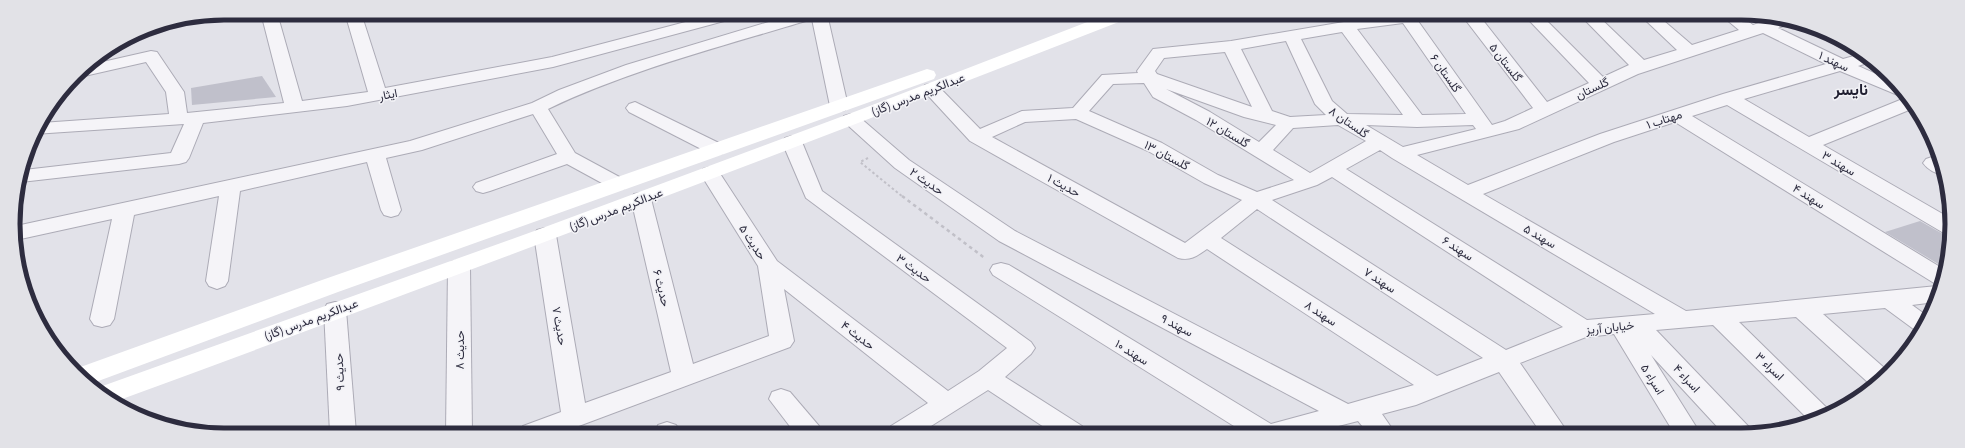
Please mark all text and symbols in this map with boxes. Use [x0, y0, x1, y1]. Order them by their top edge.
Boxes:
street label: گلستان ۵ [1486, 40, 1526, 84]
street label: سهند ۱ [1816, 47, 1852, 75]
street label: گلستان ۶ [1427, 51, 1465, 95]
street label: عبدالکریم مدرس (گاز) [869, 69, 967, 120]
street label: گلستان [1573, 74, 1611, 102]
district label: نایسر [1833, 79, 1868, 100]
street label: ایثار [377, 85, 399, 104]
street label: گلستان ۸ [1326, 103, 1372, 141]
street label: مهتاب ۱ [1644, 106, 1684, 133]
street label: گلستان ۱۲ [1204, 113, 1252, 151]
street label: گلستان ۱۳ [1142, 137, 1192, 173]
street label: سهند ۳ [1819, 147, 1858, 180]
street label: حدیث ۲ [907, 164, 947, 198]
street label: حدیث ۱ [1045, 170, 1083, 200]
street label: سهند ۴ [1790, 180, 1828, 213]
street label: عبدالکریم مدرس (گاز) [567, 184, 665, 235]
street label: سهند ۵ [1520, 221, 1559, 252]
street label: حدیث ۵ [736, 222, 770, 262]
street label: سهند ۶ [1439, 232, 1476, 264]
street label: حدیث ۳ [894, 250, 934, 286]
street label: سهند ۷ [1360, 264, 1399, 297]
street label: حدیث ۶ [650, 268, 674, 308]
street label: عبدالکریم مدرس (گاز) [262, 295, 360, 344]
street label: سهند ۸ [1301, 297, 1340, 330]
street label: حدیث ۷ [549, 306, 571, 346]
street label: سهند ۹ [1158, 310, 1196, 341]
street label: حدیث ۴ [838, 317, 878, 353]
street label: خیابان آریز [1584, 317, 1635, 338]
street label: حدیث ۸ [452, 331, 467, 369]
street label: سهند ۱۰ [1112, 336, 1152, 369]
street label: اسراء ۳ [1752, 349, 1787, 384]
street label: حدیث ۹ [331, 353, 347, 391]
street label: اسراء ۵ [1637, 361, 1668, 398]
street label: اسراء ۴ [1669, 361, 1704, 396]

